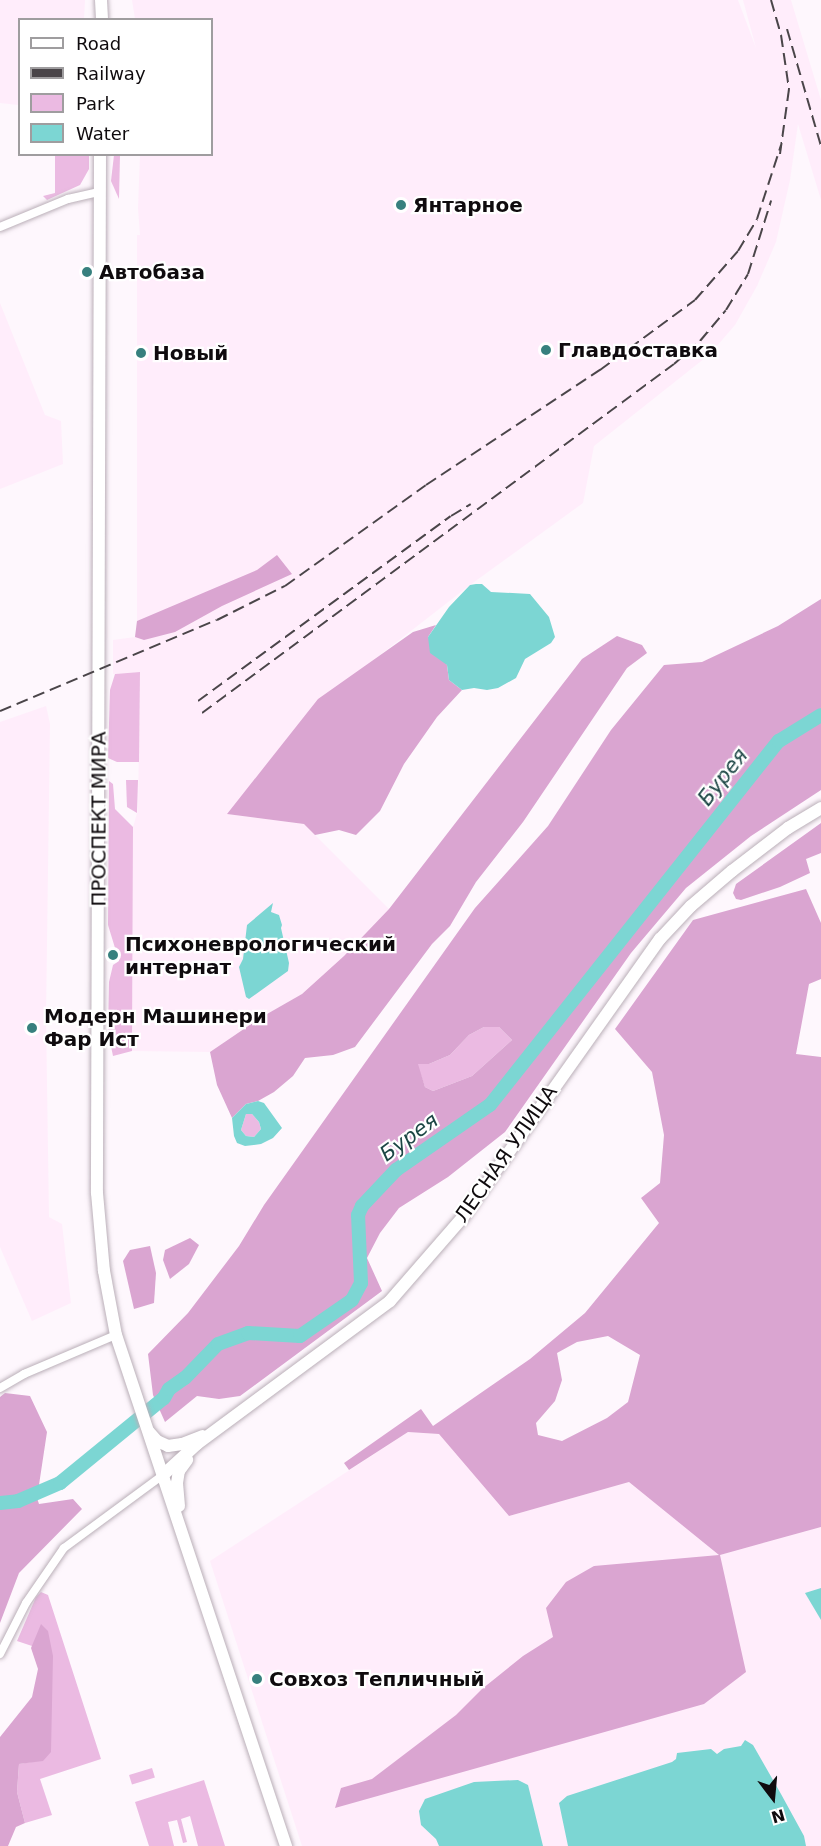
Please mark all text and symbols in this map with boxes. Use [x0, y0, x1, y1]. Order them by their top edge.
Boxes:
legend [18, 18, 213, 156]
text: Road [76, 33, 121, 54]
text: Railway [76, 63, 146, 84]
text: Park [76, 93, 115, 114]
text: Water [76, 123, 129, 144]
place label: Янтарное [413, 193, 523, 217]
marker: Янтарное [394, 198, 408, 212]
place label: Автобаза [99, 260, 205, 284]
marker: Автобаза [80, 265, 94, 279]
place label: Главдоставка [558, 338, 718, 362]
place label: Новый [153, 341, 228, 365]
marker: Главдоставка [539, 343, 553, 357]
marker: Новый [134, 346, 148, 360]
street label: ПРОСПЕКТ МИРА [87, 731, 111, 907]
water label: Бурея [693, 743, 753, 811]
place label: Психоневрологический интернат [125, 932, 396, 979]
marker: Психоневрологический интернат [106, 948, 120, 962]
place label: Модерн Машинери Фар Ист [44, 1005, 267, 1052]
marker: Модерн Машинери Фар Ист [25, 1021, 39, 1035]
street label: ЛЕСНАЯ УЛИЦА [450, 1081, 562, 1227]
water label: Бурея [375, 1107, 443, 1167]
place label: Совхоз Тепличный [269, 1667, 485, 1691]
marker: Совхоз Тепличный [250, 1672, 264, 1686]
north arrow [743, 1768, 803, 1828]
text: N [769, 1805, 787, 1827]

